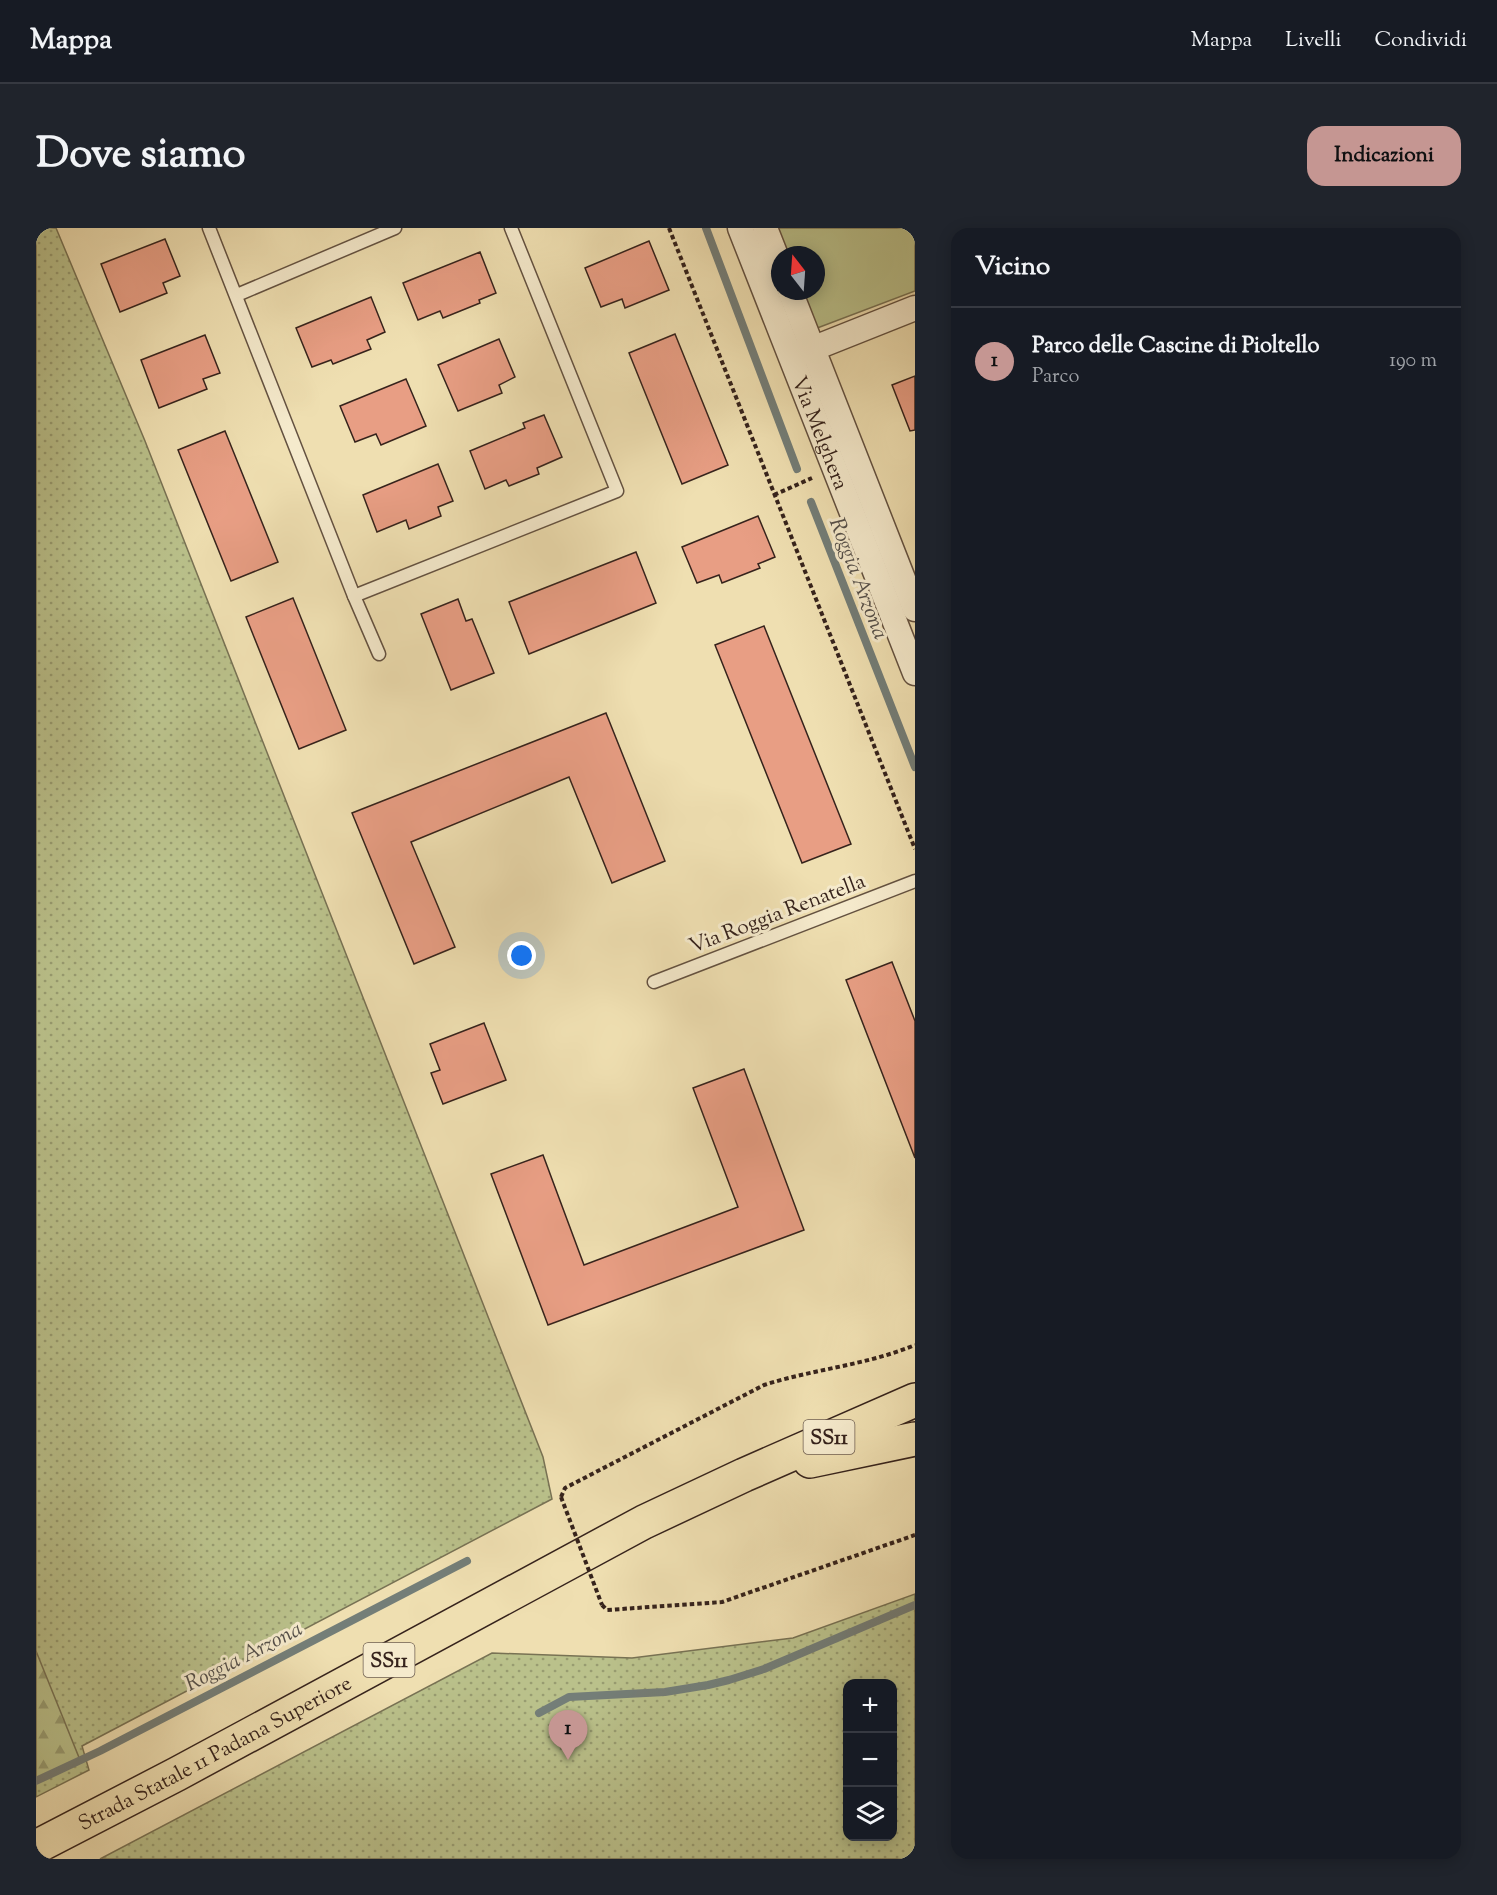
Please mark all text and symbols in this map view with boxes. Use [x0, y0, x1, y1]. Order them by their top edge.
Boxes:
text: Mappa [30, 21, 112, 61]
text: Mappa [1191, 26, 1252, 56]
text: Livelli [1285, 26, 1342, 56]
text: Condividi [1375, 26, 1467, 56]
text: Dove siamo [36, 126, 245, 186]
button: Indicazioni [1307, 126, 1461, 186]
north arrow [771, 246, 825, 300]
text: Vicino [975, 249, 1050, 286]
text: Parco delle Cascine di Pioltello [1032, 331, 1320, 363]
text: 1 [991, 347, 998, 376]
text: 190 m [1389, 347, 1437, 376]
text: Parco [1032, 363, 1079, 392]
street label: Via Melghera [783, 372, 855, 495]
water label: Roggia Arzona [819, 514, 895, 645]
street label: Via Roggia Renatella [685, 867, 871, 962]
your location [507, 941, 536, 970]
road number: SS11 [804, 1420, 854, 1454]
water label: Roggia Arzona [180, 1614, 309, 1701]
road number: SS11 [364, 1643, 414, 1677]
street label: Strada Statale 11 Padana Superiore [74, 1669, 358, 1840]
map controls [843, 1679, 897, 1841]
button: + [843, 1679, 897, 1733]
pin: 1 [548, 1710, 588, 1760]
button: − [843, 1733, 897, 1787]
button: layers [843, 1787, 897, 1841]

